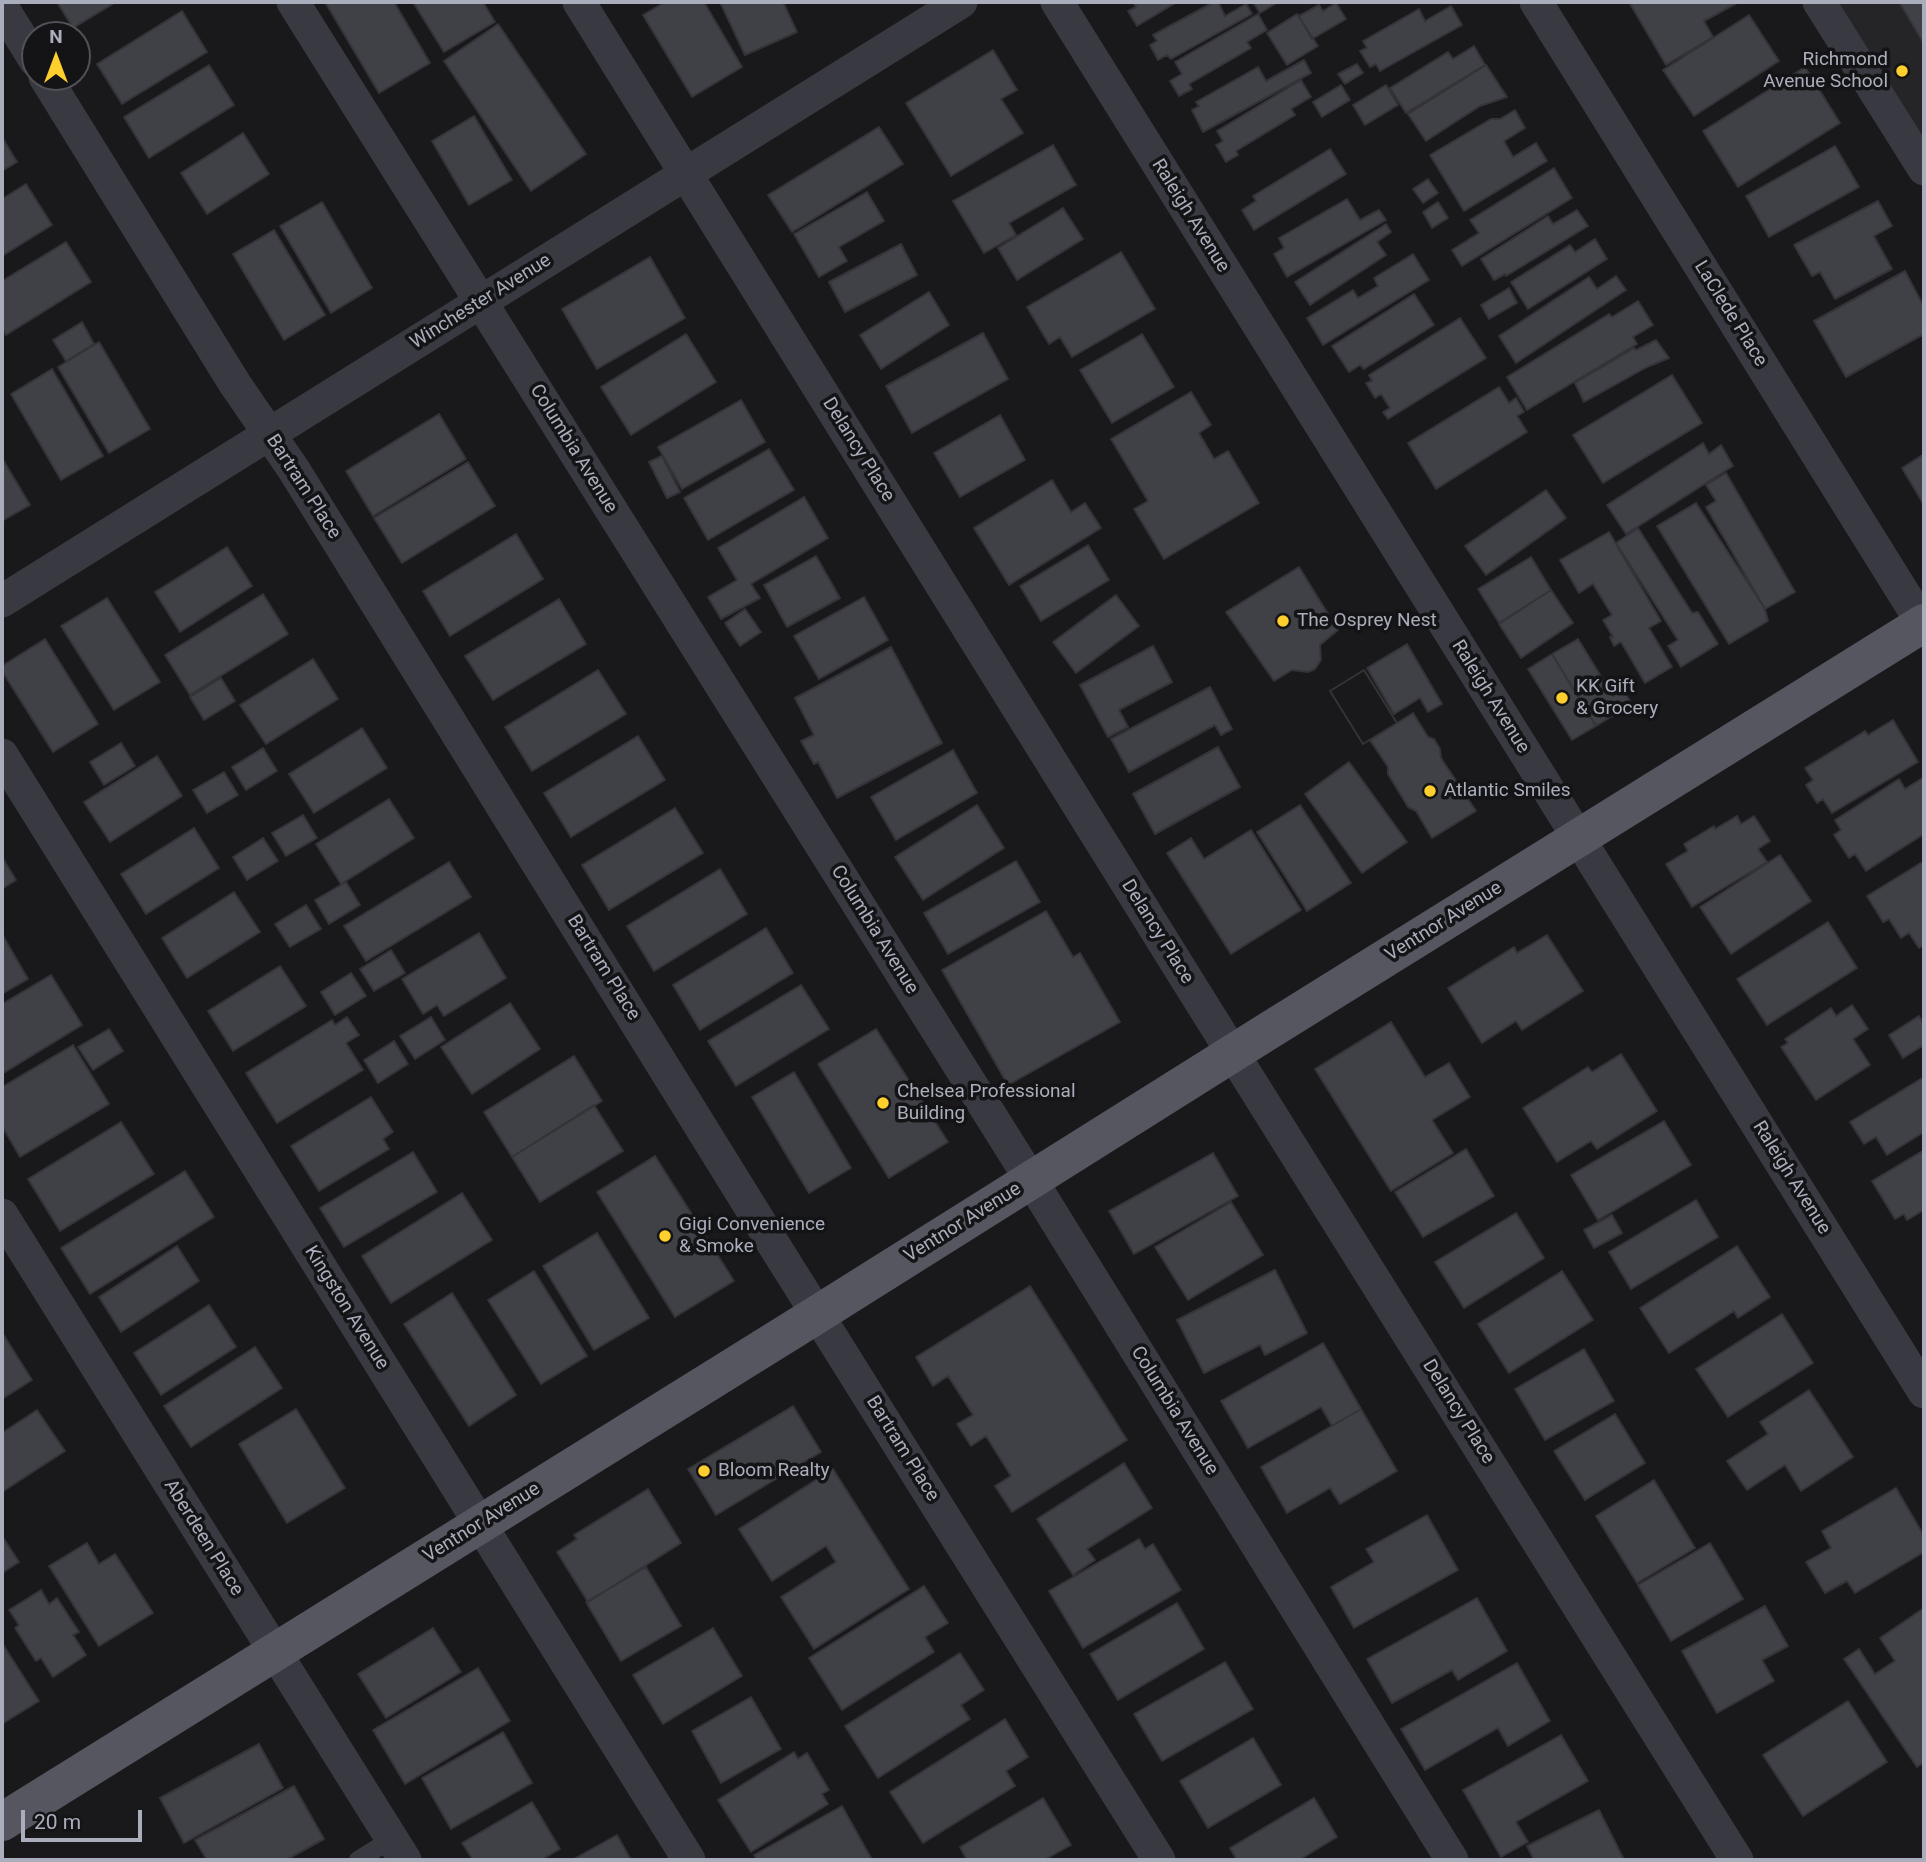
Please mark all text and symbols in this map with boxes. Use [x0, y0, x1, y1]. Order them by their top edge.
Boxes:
north arrow [21, 21, 91, 91]
text: N [49, 25, 63, 48]
place label: Richmond Avenue School [1763, 49, 1888, 93]
marker: Richmond Avenue School [1894, 63, 1910, 79]
street label: Raleigh Avenue [1146, 155, 1234, 277]
street label: Winchester Avenue [406, 249, 556, 355]
street label: LaClede Place [1689, 257, 1771, 371]
street label: Columbia Avenue [524, 380, 622, 518]
street label: Delancy Place [817, 394, 899, 506]
street label: Bartram Place [261, 430, 345, 544]
place label: The Osprey Nest [1297, 610, 1437, 632]
marker: The Osprey Nest [1275, 613, 1291, 629]
street label: Raleigh Avenue [1446, 636, 1534, 758]
place label: KK Gift & Grocery [1576, 676, 1658, 720]
marker: KK Gift & Grocery [1554, 690, 1570, 706]
place label: Atlantic Smiles [1444, 780, 1570, 802]
marker: Atlantic Smiles [1422, 783, 1438, 799]
street label: Columbia Avenue [825, 861, 923, 999]
street label: Delancy Place [1116, 876, 1198, 988]
street label: Ventnor Avenue [1382, 877, 1506, 967]
street label: Bartram Place [562, 911, 644, 1025]
place label: Chelsea Professional Building [897, 1081, 1076, 1125]
marker: Chelsea Professional Building [875, 1095, 891, 1111]
street label: Raleigh Avenue [1747, 1117, 1835, 1239]
street label: Ventnor Avenue [901, 1178, 1025, 1268]
place label: Gigi Convenience & Smoke [679, 1214, 825, 1258]
marker: Gigi Convenience & Smoke [657, 1228, 673, 1244]
street label: Kingston Avenue [299, 1242, 393, 1374]
street label: Columbia Avenue [1125, 1342, 1223, 1480]
street label: Delancy Place [1417, 1356, 1499, 1468]
street label: Bartram Place [861, 1392, 943, 1506]
place label: Bloom Realty [718, 1460, 829, 1482]
marker: Bloom Realty [696, 1463, 712, 1479]
street label: Aberdeen Place [158, 1476, 248, 1600]
street label: Ventnor Avenue [420, 1478, 544, 1568]
scale bar [24, 1796, 145, 1840]
text: 20 m [34, 1810, 81, 1834]

